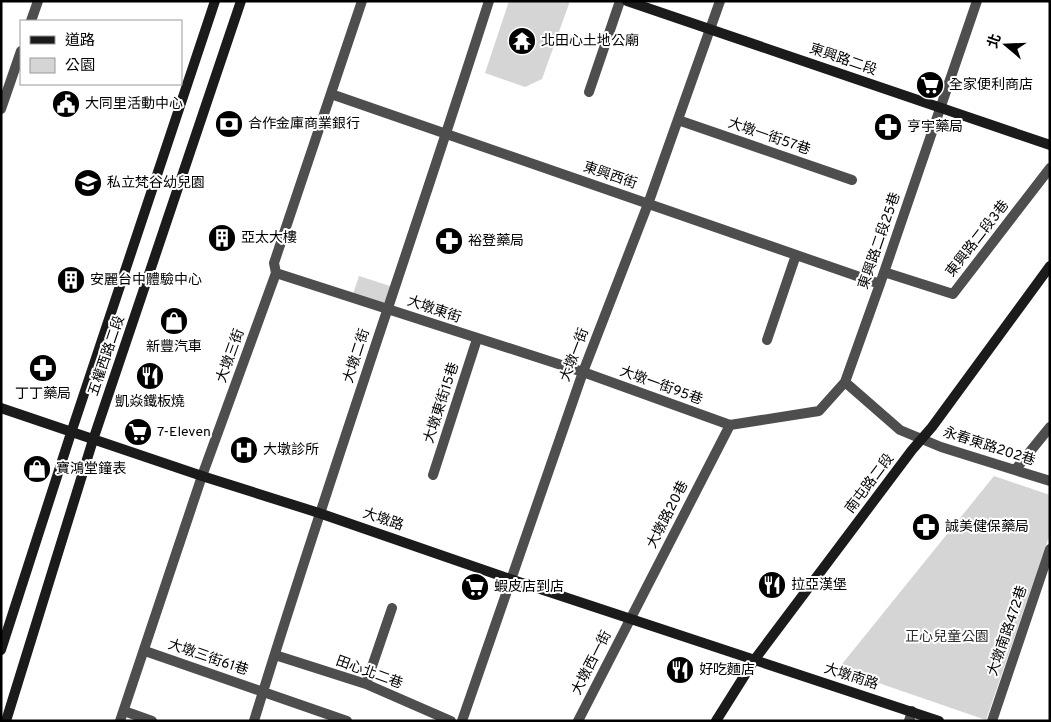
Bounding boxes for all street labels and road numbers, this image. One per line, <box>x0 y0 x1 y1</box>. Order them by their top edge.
street label: 東興路二段 <box>807 41 879 79</box>
street label: 大墩一街57巷 <box>726 114 813 159</box>
street label: 東興西街 <box>581 159 639 193</box>
street label: 東興路二段25巷 <box>855 190 905 292</box>
street label: 東興路二段3巷 <box>943 197 1013 281</box>
street label: 大墩東街 <box>405 292 464 327</box>
street label: 五權西路二段 <box>85 314 129 398</box>
street label: 大墩一街 <box>556 325 593 384</box>
street label: 大墩三街 <box>212 326 249 385</box>
street label: 大墩二街 <box>339 326 374 385</box>
street label: 大墩東街15巷 <box>420 360 463 446</box>
street label: 大墩一街95巷 <box>617 362 705 409</box>
street label: 永春東路202巷 <box>941 424 1037 470</box>
street label: 南屯路二段 <box>842 451 898 517</box>
street label: 大墩路20巷 <box>643 478 692 552</box>
street label: 大墩路 <box>360 504 406 535</box>
street label: 大墩南路472巷 <box>984 583 1031 678</box>
street label: 大墩西一街 <box>568 628 615 698</box>
street label: 大墩三街61巷 <box>166 635 251 680</box>
street label: 田心北二巷 <box>333 652 405 693</box>
street label: 大墩南路 <box>822 659 881 694</box>

